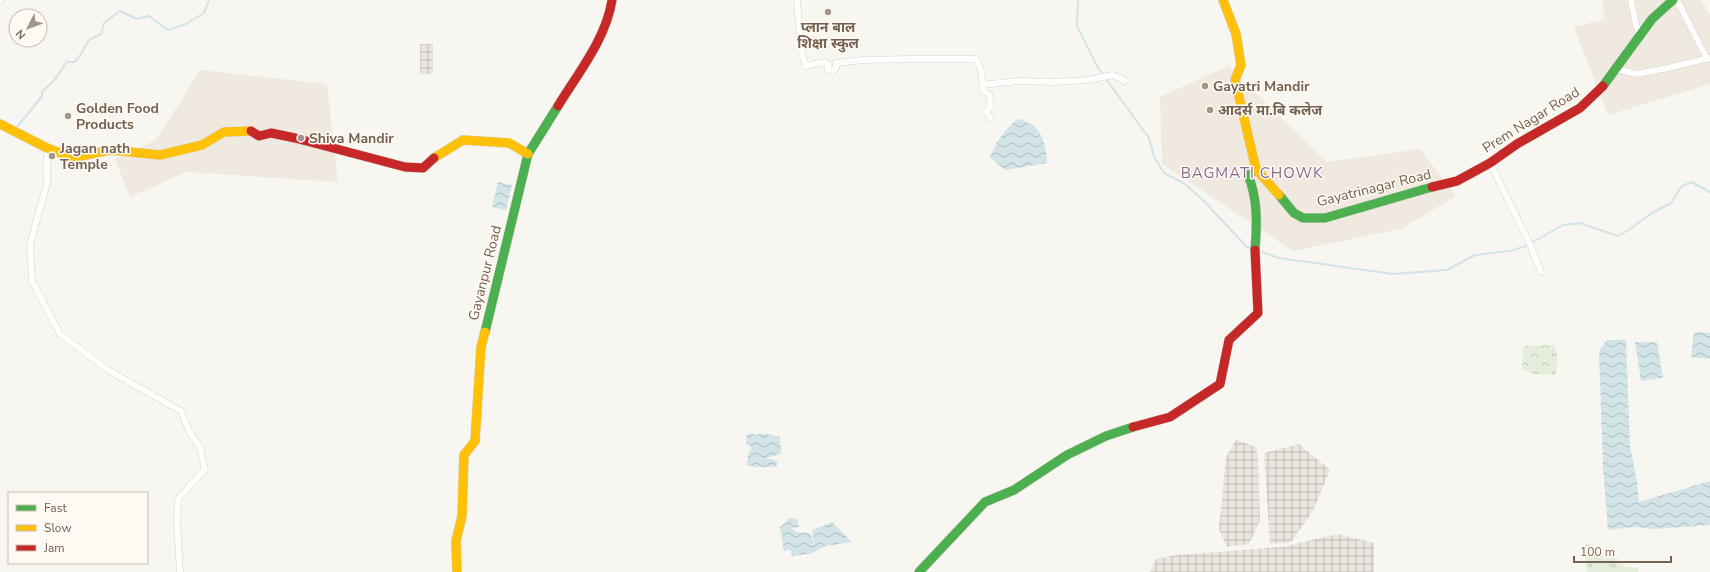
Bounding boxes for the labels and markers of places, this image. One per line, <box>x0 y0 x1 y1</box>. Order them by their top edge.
marker: प्लान बाल शिक्षा स्कुल <box>823 7 833 17</box>
place label: प्लान बाल शिक्षा स्कुल <box>797 18 859 53</box>
place label: Gayatri Mandir <box>1213 77 1310 96</box>
marker: Gayatri Mandir <box>1200 81 1210 91</box>
place label: Golden Food Products <box>76 99 159 134</box>
place label: आदर्स मा.बि कलेज <box>1218 101 1323 120</box>
marker: आदर्स मा.बि कलेज <box>1205 105 1215 115</box>
marker: Golden Food Products <box>63 111 73 121</box>
place label: Shiva Mandir <box>309 129 394 148</box>
marker: Shiva Mandir <box>296 133 306 143</box>
place label: Jagan nath Temple <box>59 139 130 174</box>
marker: Jagan nath Temple <box>47 151 57 161</box>

